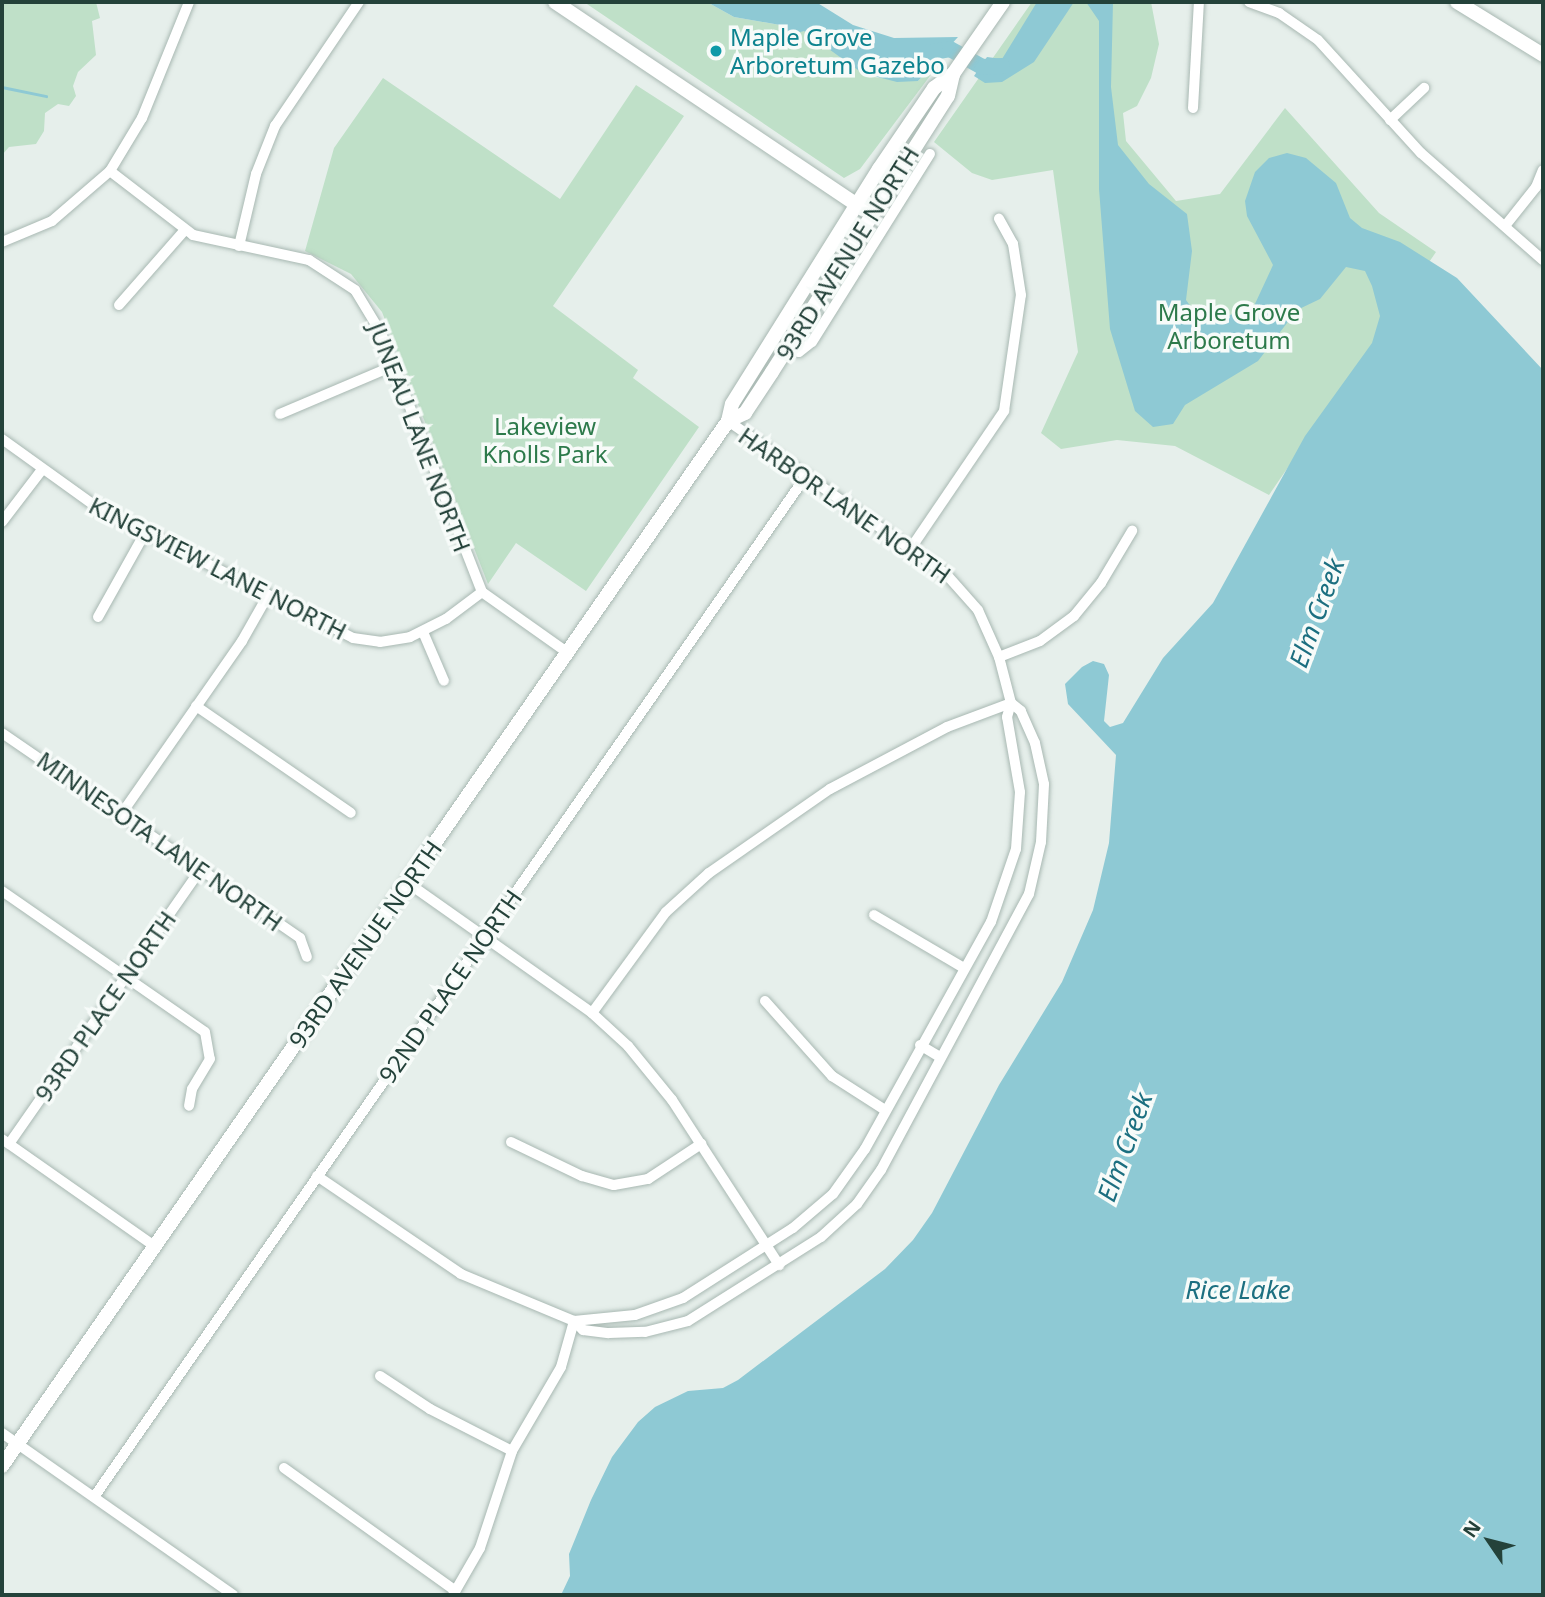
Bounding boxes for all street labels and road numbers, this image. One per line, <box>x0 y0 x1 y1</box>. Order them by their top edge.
street label: 93RD AVENUE NORTH <box>769 141 925 365</box>
street label: JUNEAU LANE NORTH <box>363 318 477 556</box>
street label: HARBOR LANE NORTH <box>733 421 957 589</box>
street label: KINGSVIEW LANE NORTH <box>84 490 352 646</box>
street label: MINNESOTA LANE NORTH <box>32 745 288 937</box>
street label: 93RD AVENUE NORTH <box>282 835 448 1053</box>
street label: 92ND PLACE NORTH <box>372 884 528 1088</box>
street label: 93RD PLACE NORTH <box>28 905 182 1107</box>

